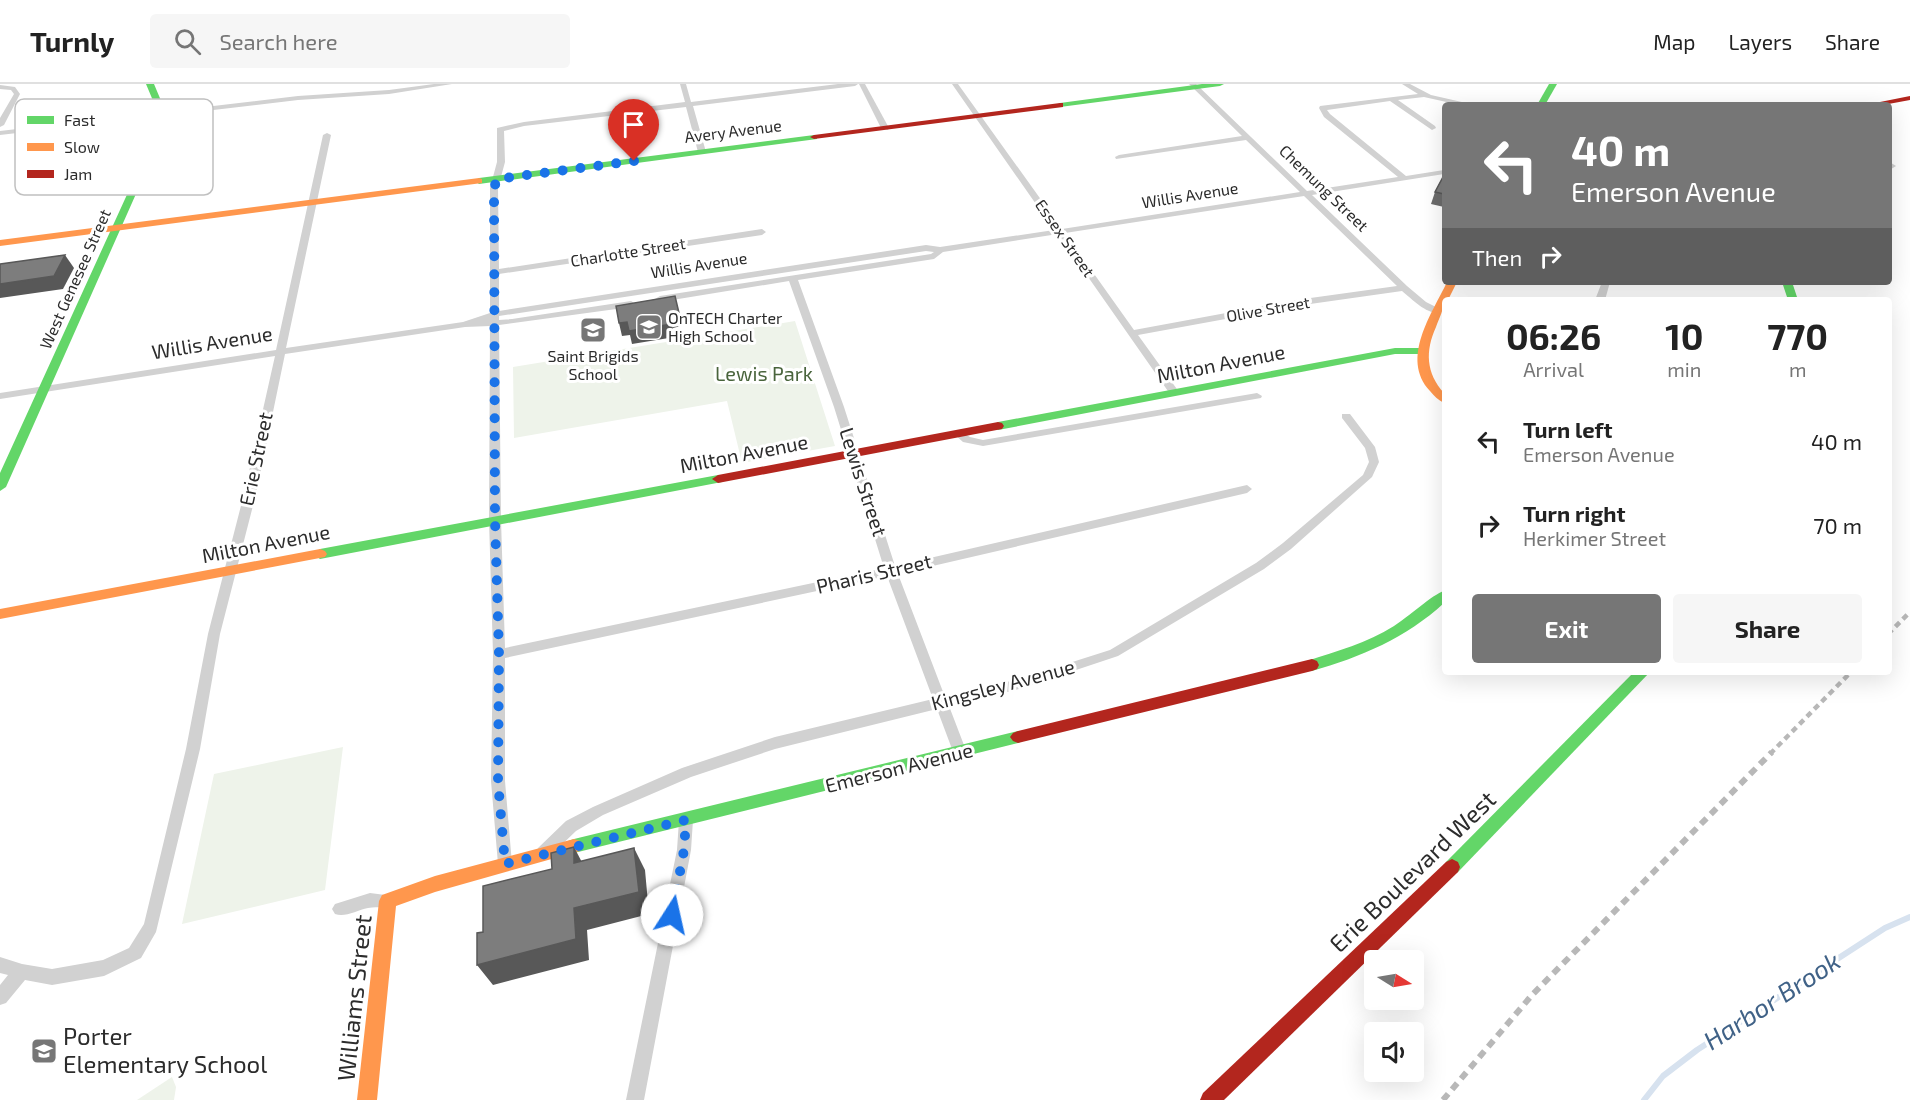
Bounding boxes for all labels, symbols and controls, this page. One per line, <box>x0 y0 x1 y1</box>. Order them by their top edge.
search box <box>150 14 570 68</box>
text: Turnly <box>30 24 114 58</box>
icon: search <box>171 25 204 58</box>
text: Search here <box>219 28 338 54</box>
text: Map <box>1653 29 1695 54</box>
text: Layers <box>1728 29 1792 54</box>
text: Share <box>1825 29 1880 54</box>
legend <box>15 99 213 195</box>
pin <box>608 99 659 161</box>
icon: arrive <box>617 108 650 141</box>
text: Fast <box>64 110 95 129</box>
street label: Avery Avenue <box>683 115 783 146</box>
text: 40 m <box>1571 124 1670 174</box>
icon: left <box>1472 126 1550 204</box>
text: Slow <box>64 137 100 156</box>
street label: Chemung Street <box>1276 140 1373 235</box>
text: Jam <box>64 164 92 183</box>
text: Emerson Avenue <box>1571 175 1776 207</box>
street label: Willis Avenue <box>1140 177 1240 212</box>
street label: Essex Street <box>1032 195 1099 280</box>
street label: West Genesee Street <box>35 206 114 352</box>
street label: Charlotte Street <box>569 233 687 270</box>
icon: right <box>1534 240 1567 273</box>
text: Then <box>1472 244 1522 270</box>
street label: Willis Avenue <box>649 247 749 282</box>
street label: Olive Street <box>1225 292 1311 325</box>
place label: OnTECH Charter High School <box>668 308 783 345</box>
school or university icon: OnTECH Charter High School <box>634 312 664 342</box>
text: 06:26 <box>1506 314 1601 357</box>
text: 10 <box>1665 314 1703 357</box>
text: 770 <box>1767 314 1828 357</box>
school or university icon: Saint Brigids School <box>578 315 608 345</box>
street label: Willis Avenue <box>150 321 274 363</box>
street label: Milton Avenue <box>1155 339 1287 387</box>
place label: Saint Brigids School <box>547 346 639 383</box>
text: Arrival <box>1523 357 1584 381</box>
text: min <box>1667 357 1701 381</box>
text: m <box>1789 357 1806 381</box>
park label: Lewis Park <box>715 361 813 385</box>
street label: Erie Street <box>233 409 277 508</box>
text: Turn left <box>1523 416 1612 442</box>
street label: Lewis Street <box>835 424 893 539</box>
icon: left <box>1472 425 1505 458</box>
text: 40 m <box>1811 428 1862 454</box>
street label: Milton Avenue <box>678 429 810 477</box>
text: Emerson Avenue <box>1523 442 1675 466</box>
text: Turn right <box>1523 500 1625 526</box>
icon: right <box>1472 509 1505 542</box>
text: 70 m <box>1813 512 1862 538</box>
street label: Milton Avenue <box>200 519 332 567</box>
text: Herkimer Street <box>1523 526 1666 550</box>
street label: Pharis Street <box>814 548 934 598</box>
button: Exit <box>1472 594 1661 663</box>
button: Share <box>1673 594 1862 663</box>
street label: Kingsley Avenue <box>928 653 1077 715</box>
street label: Emerson Avenue <box>822 737 975 797</box>
street label: Erie Boulevard West <box>1323 784 1501 958</box>
position arrow <box>640 883 704 947</box>
street label: Williams Street <box>330 913 377 1083</box>
water label: Harbor Brook <box>1697 944 1845 1055</box>
north arrow <box>1364 950 1424 1010</box>
map controls <box>1364 950 1424 1082</box>
place label: Porter Elementary School <box>63 1021 267 1078</box>
button: sound <box>1364 1022 1424 1082</box>
school or university icon: Porter Elementary School <box>29 1036 59 1066</box>

